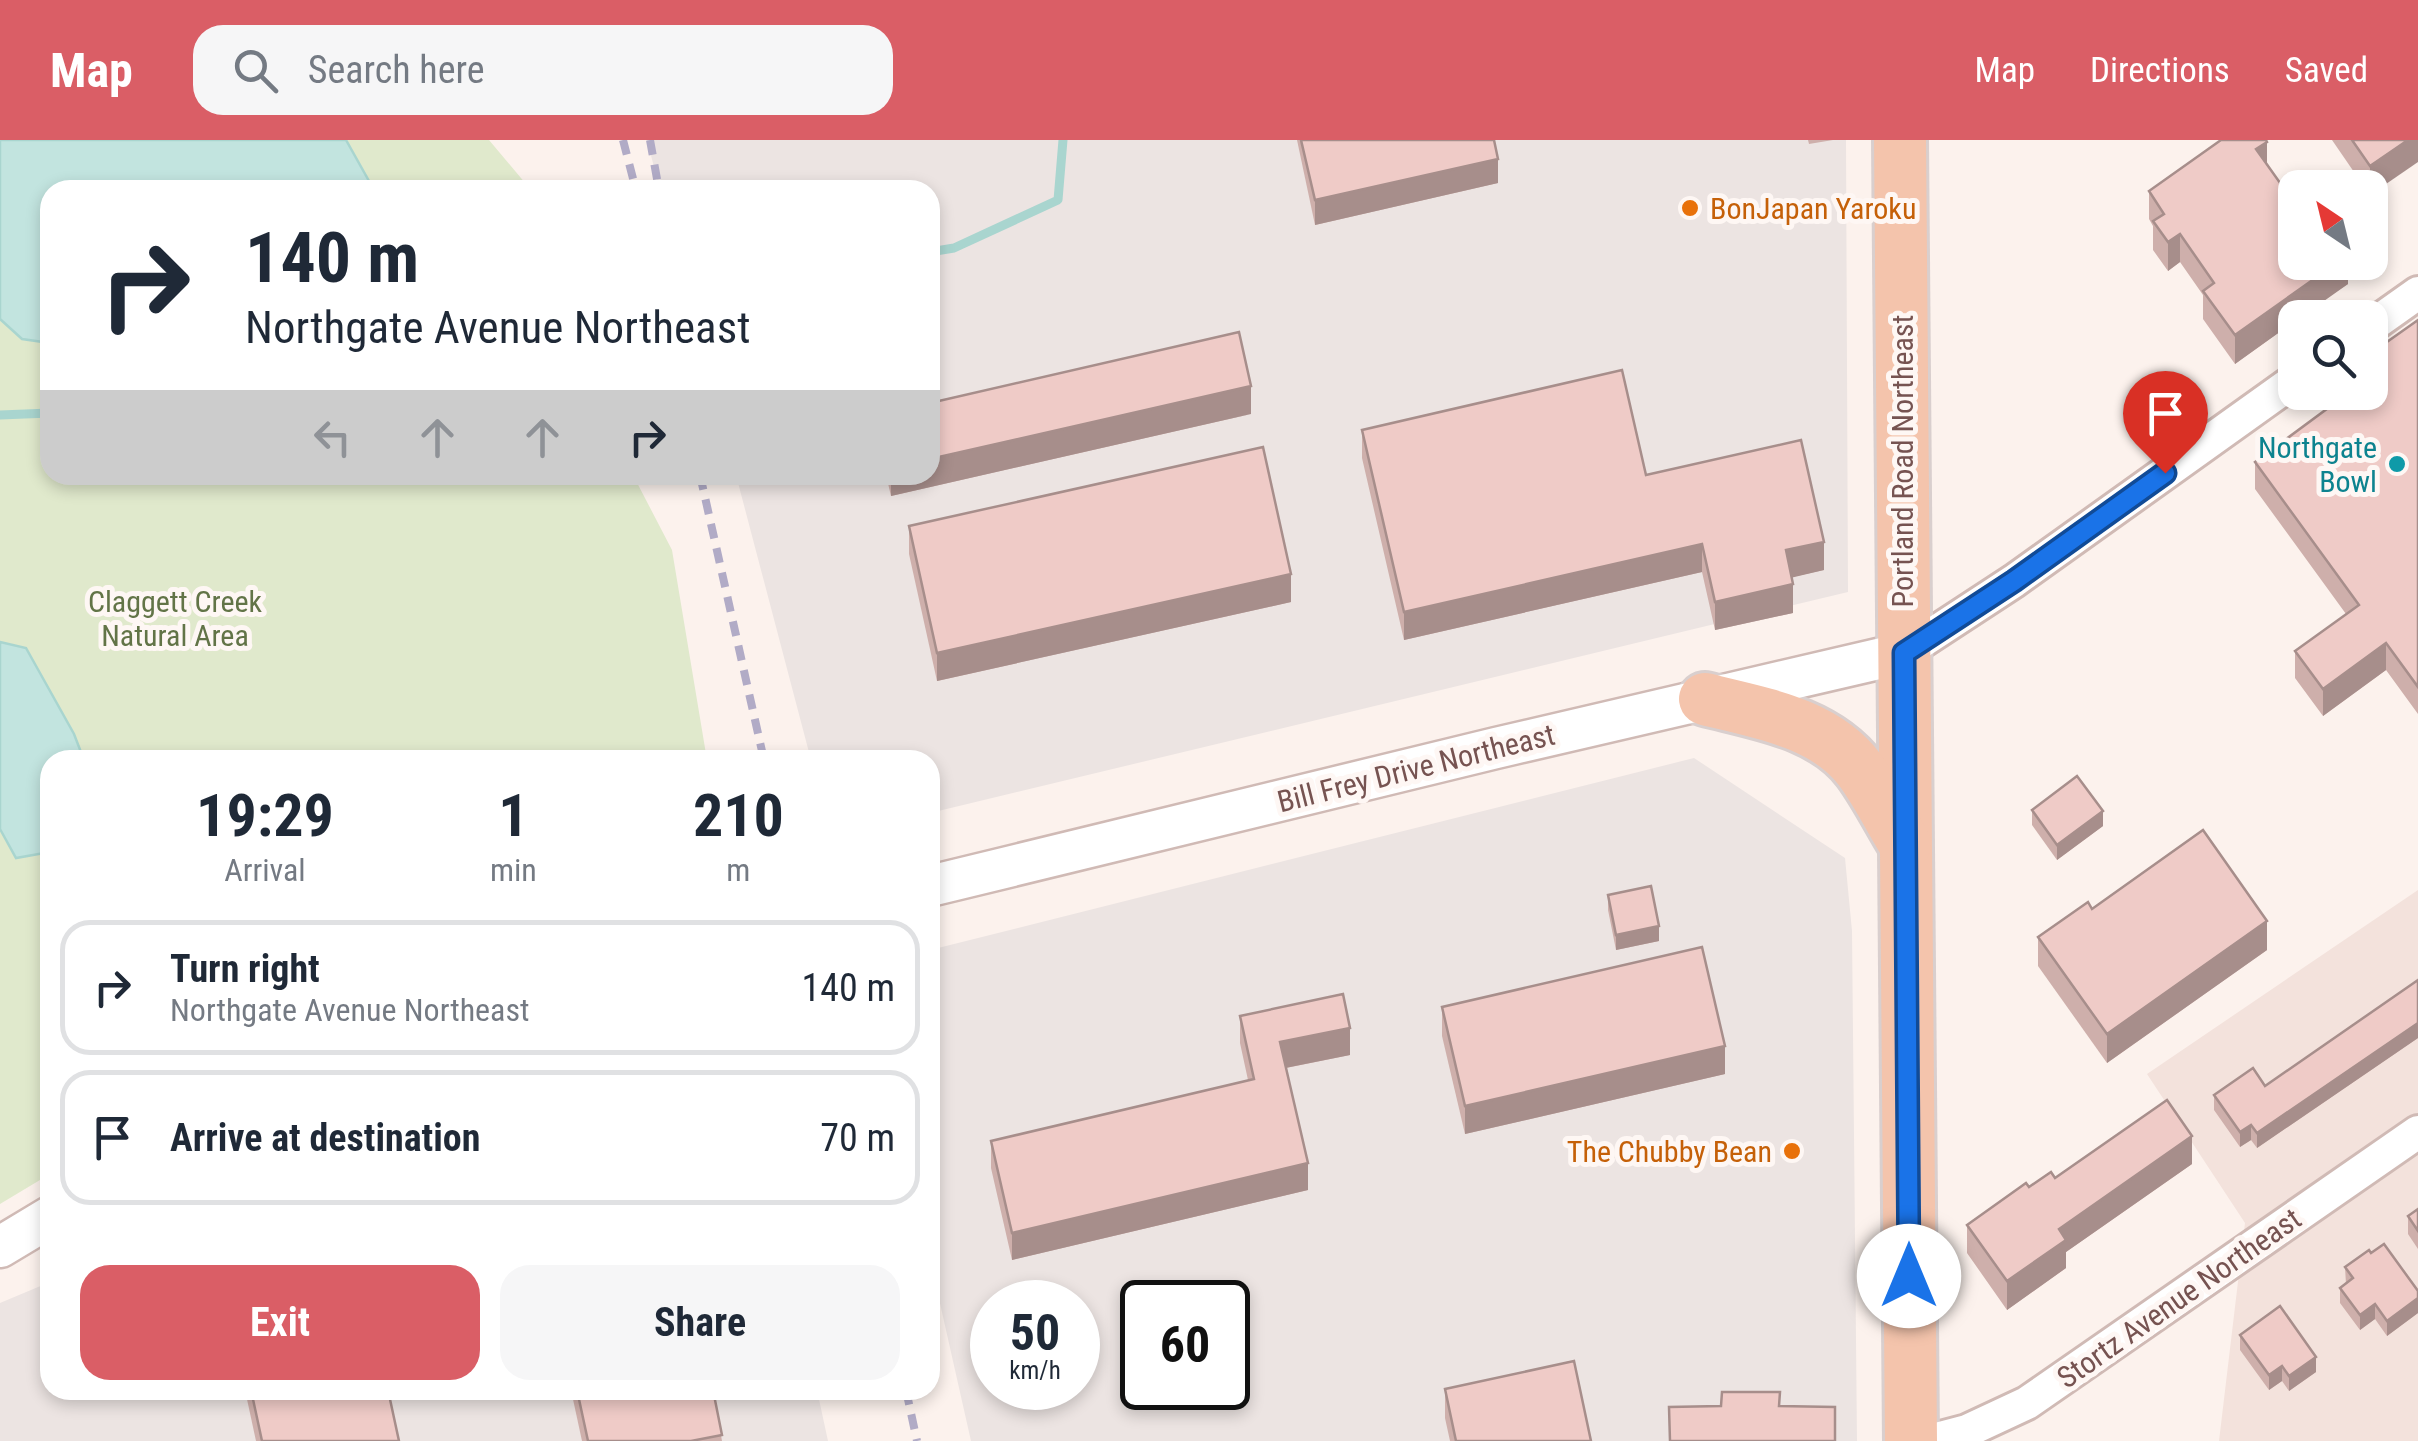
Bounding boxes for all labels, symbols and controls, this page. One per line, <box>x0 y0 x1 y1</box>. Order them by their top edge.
search box <box>193 25 893 115</box>
text: Map <box>50 42 133 99</box>
icon: search <box>228 43 283 98</box>
text: Search here <box>308 48 485 92</box>
text: Map <box>1975 50 2035 91</box>
text: Directions <box>2090 50 2230 91</box>
text: Saved <box>2285 50 2368 91</box>
north arrow <box>2278 170 2388 280</box>
map controls <box>2278 170 2388 410</box>
place label: BonJapan Yaroku <box>1710 191 1916 226</box>
marker: BonJapan Yaroku <box>1679 197 1701 219</box>
text: 140 m <box>245 217 419 299</box>
icon: right <box>80 220 210 350</box>
button: search <box>2278 300 2388 410</box>
text: Northgate Avenue Northeast <box>245 301 751 354</box>
street label: Portland Road Northeast <box>1885 315 1920 607</box>
pin <box>2123 371 2208 474</box>
icon: arrive <box>2138 386 2193 441</box>
icon: left <box>305 410 360 465</box>
icon: ahead <box>410 410 465 465</box>
icon: ahead <box>515 410 570 465</box>
icon: right <box>620 410 675 465</box>
place label: Northgate Bowl <box>2258 430 2377 499</box>
marker: Northgate Bowl <box>2386 453 2408 475</box>
park label: Claggett Creek Natural Area <box>88 584 263 653</box>
street label: Bill Frey Drive Northeast <box>1274 717 1558 819</box>
text: 19:29 <box>196 780 334 851</box>
text: 1 <box>498 780 529 851</box>
text: 210 <box>693 780 784 851</box>
text: Arrival <box>224 851 306 889</box>
text: min <box>490 851 537 889</box>
text: m <box>726 851 750 889</box>
text: Turn right <box>170 947 320 991</box>
icon: right <box>85 960 140 1015</box>
text: 140 m <box>801 966 895 1010</box>
text: Northgate Avenue Northeast <box>170 991 529 1029</box>
icon: arrive <box>85 1110 140 1165</box>
text: Arrive at destination <box>170 1116 480 1160</box>
text: 70 m <box>820 1116 895 1160</box>
place label: The Chubby Bean <box>1567 1134 1772 1169</box>
marker: The Chubby Bean <box>1781 1140 1803 1162</box>
street label: Stortz Avenue Northeast <box>2051 1201 2307 1395</box>
position arrow <box>1857 1224 1961 1328</box>
button: Exit <box>80 1265 480 1380</box>
button: Share <box>500 1265 900 1380</box>
speed limit sign: 60 <box>1120 1280 1250 1410</box>
text: 50 <box>1010 1304 1060 1362</box>
text: km/h <box>1009 1356 1061 1385</box>

